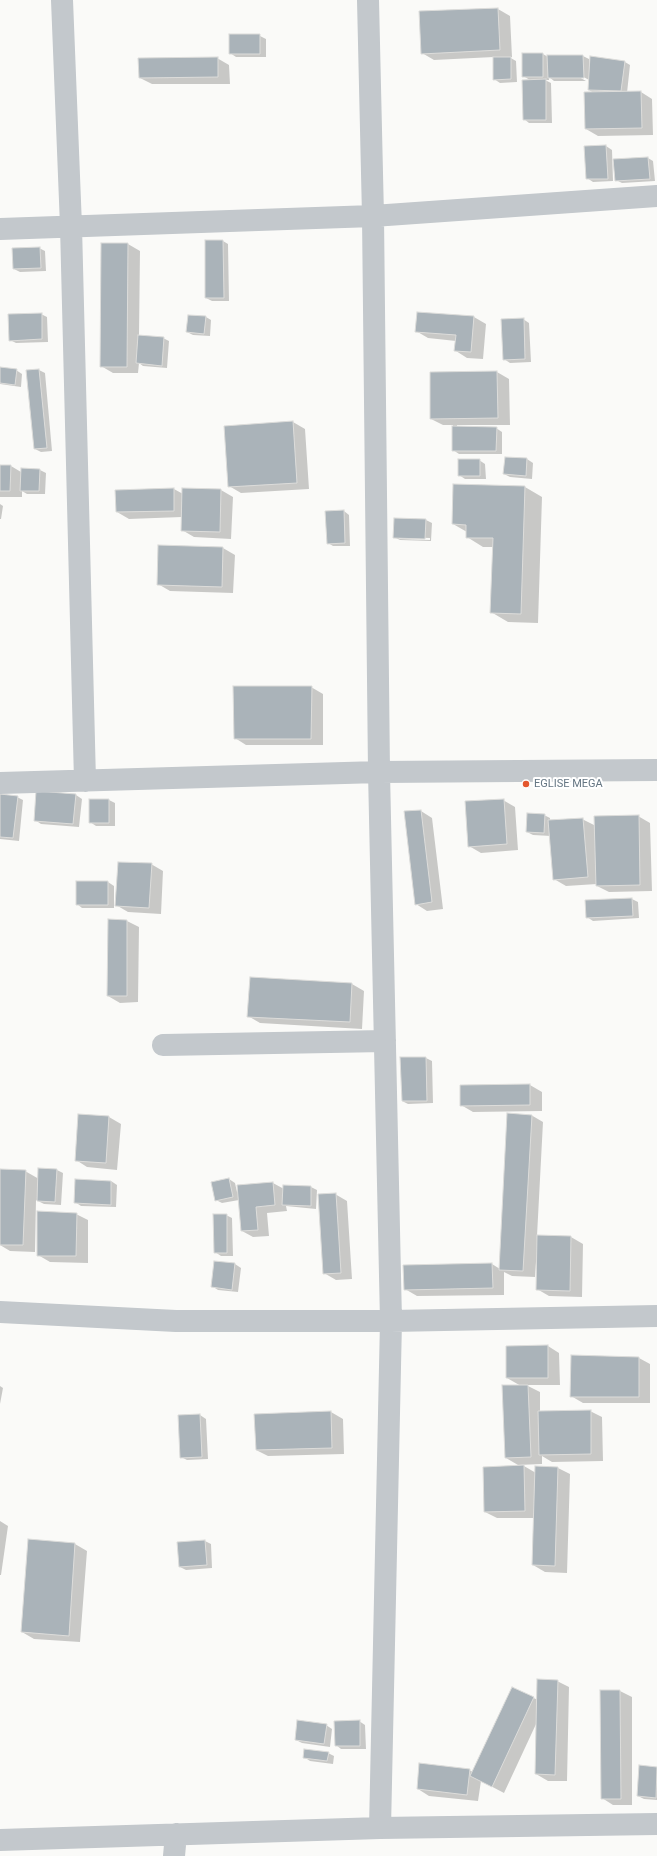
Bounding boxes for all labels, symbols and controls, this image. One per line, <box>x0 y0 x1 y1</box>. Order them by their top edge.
place label: EGLISE MEGA <box>534 777 603 791</box>
marker: EGLISE MEGA <box>521 779 531 789</box>

